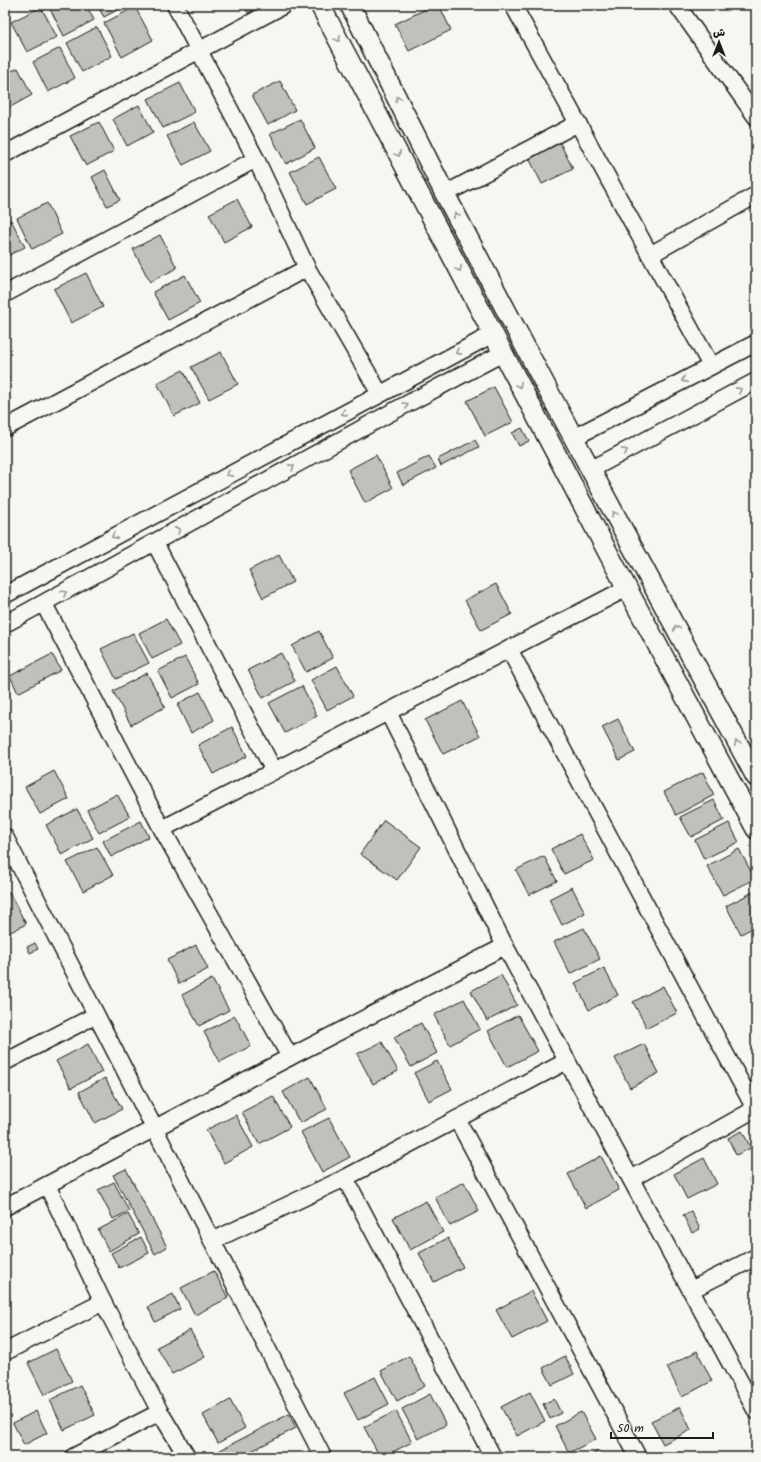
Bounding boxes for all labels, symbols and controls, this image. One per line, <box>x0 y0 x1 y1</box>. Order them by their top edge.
north arrow <box>699 22 739 62</box>
text: ش <box>713 24 725 42</box>
one-way arrow <box>333 35 340 43</box>
one-way arrow <box>395 96 402 103</box>
one-way arrow <box>394 150 401 158</box>
one-way arrow <box>453 212 461 219</box>
one-way arrow <box>454 265 462 273</box>
one-way arrow <box>455 347 463 355</box>
one-way arrow <box>681 375 688 383</box>
one-way arrow <box>515 380 522 388</box>
one-way arrow <box>735 387 743 394</box>
one-way arrow <box>401 402 409 409</box>
one-way arrow <box>340 408 348 416</box>
one-way arrow <box>621 448 628 456</box>
one-way arrow <box>288 465 295 472</box>
one-way arrow <box>226 470 233 477</box>
one-way arrow <box>611 510 619 518</box>
one-way arrow <box>174 528 181 535</box>
one-way arrow <box>111 531 119 539</box>
one-way arrow <box>60 590 67 598</box>
one-way arrow <box>673 625 681 632</box>
one-way arrow <box>735 739 742 747</box>
scale bar <box>611 1414 713 1440</box>
text: 50 m <box>617 1419 644 1438</box>

